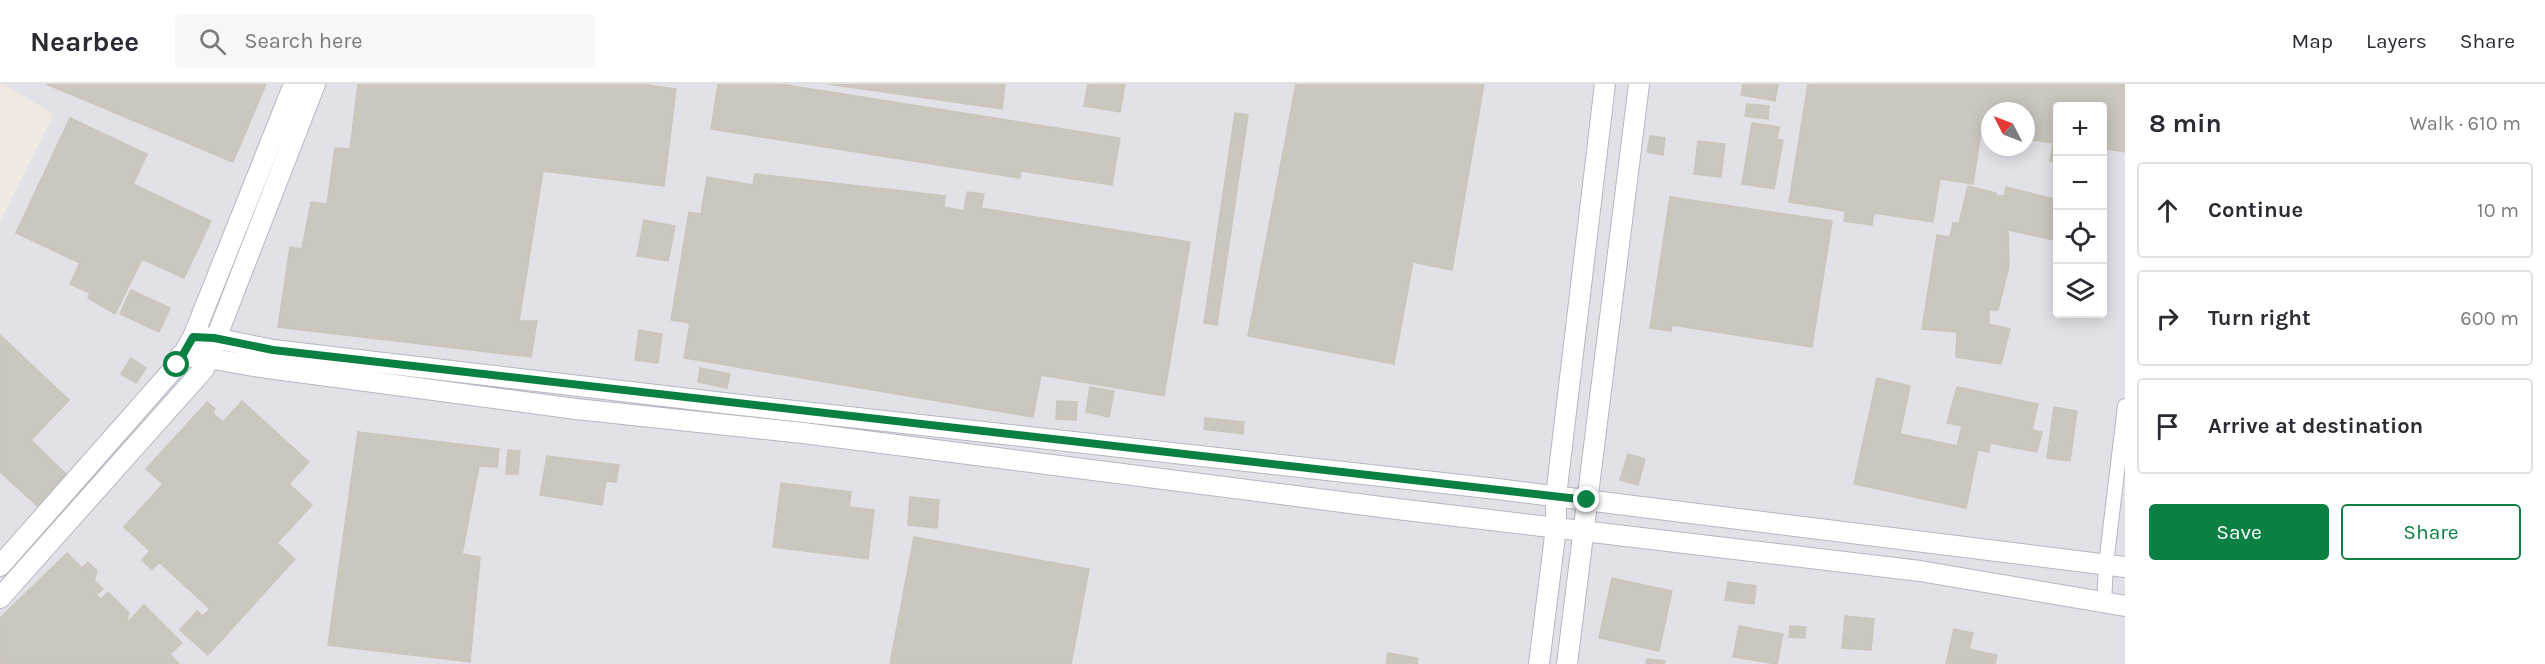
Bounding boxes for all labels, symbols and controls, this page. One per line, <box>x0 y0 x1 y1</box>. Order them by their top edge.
search box <box>175 14 595 68</box>
text: Nearbee <box>30 25 139 58</box>
icon: search <box>196 25 229 58</box>
text: Search here <box>244 28 363 54</box>
text: Map <box>2291 29 2333 53</box>
text: Layers <box>2366 29 2427 53</box>
text: Share <box>2460 29 2515 53</box>
north arrow <box>1981 102 2035 156</box>
map controls <box>2053 102 2107 318</box>
button: + <box>2053 102 2107 156</box>
text: 8 min <box>2149 108 2222 139</box>
text: Walk · 610 m <box>2409 112 2521 135</box>
button: − <box>2053 156 2107 210</box>
icon: ahead <box>2151 194 2184 227</box>
text: Continue <box>2208 197 2303 223</box>
text: 10 m <box>2477 199 2519 222</box>
button: locate <box>2053 210 2107 264</box>
button: layers <box>2053 264 2107 318</box>
icon: right <box>2151 302 2184 335</box>
text: Turn right <box>2208 305 2311 331</box>
text: 600 m <box>2460 307 2519 330</box>
route start <box>163 351 189 377</box>
icon: arrive <box>2151 410 2184 443</box>
text: Arrive at destination <box>2208 413 2423 439</box>
route end <box>1573 486 1599 512</box>
button: Save <box>2149 504 2329 560</box>
button: Share <box>2341 504 2521 560</box>

